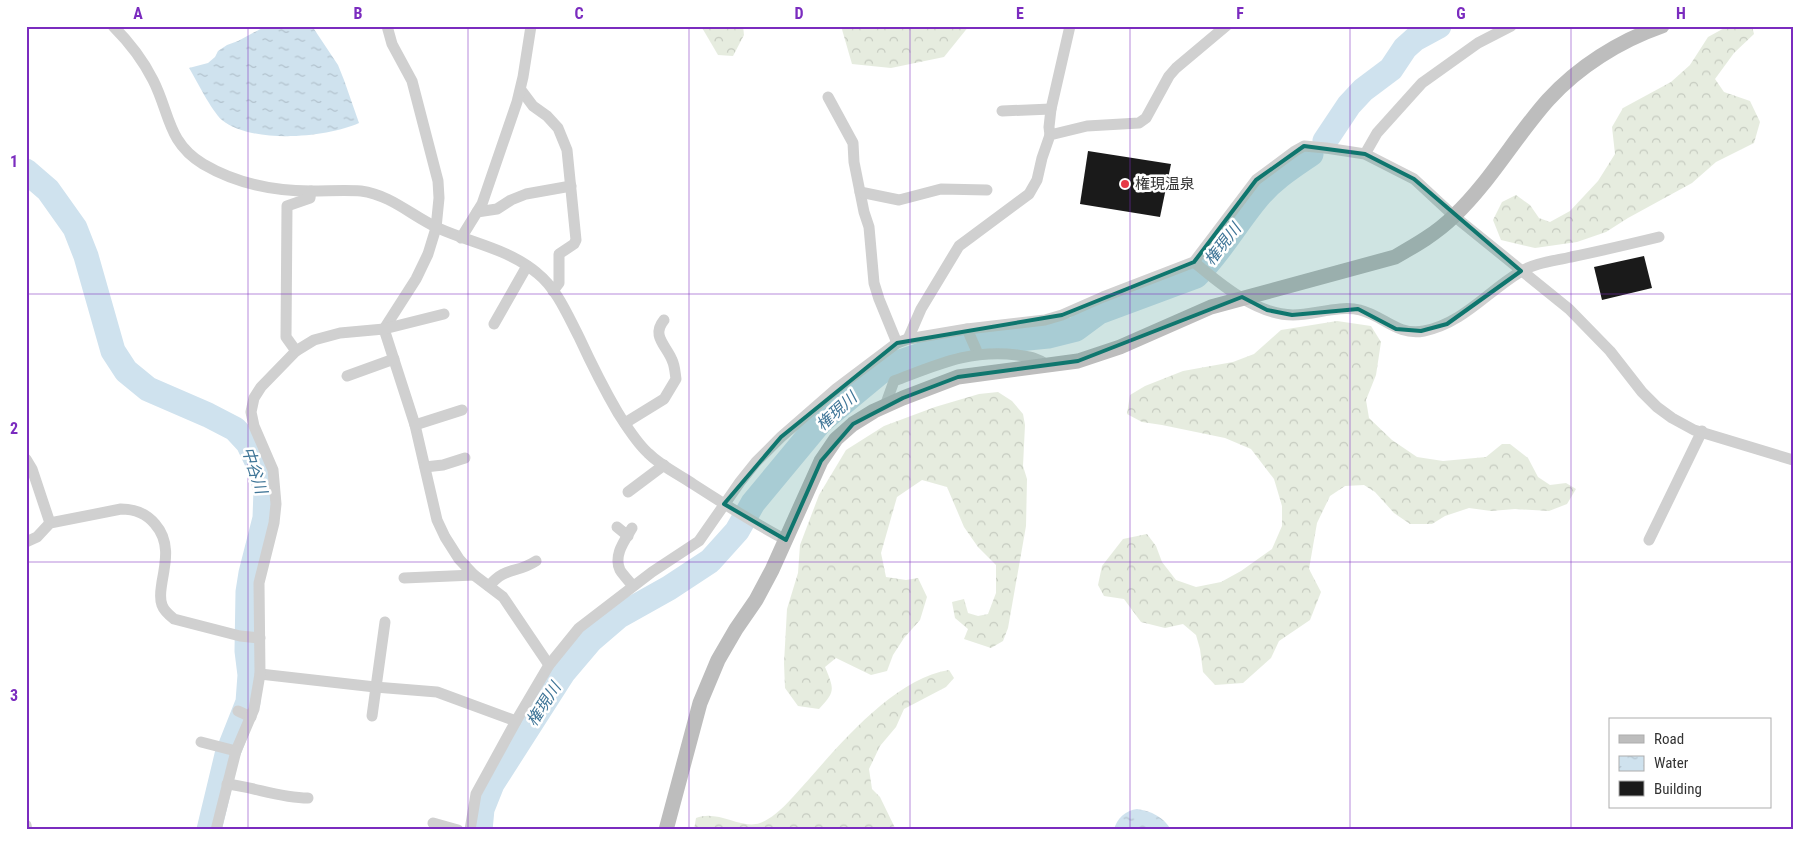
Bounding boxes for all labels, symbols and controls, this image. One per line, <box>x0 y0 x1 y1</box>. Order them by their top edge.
text: A <box>133 4 143 23</box>
text: B <box>354 4 363 23</box>
text: C <box>574 4 584 23</box>
text: D <box>794 4 804 23</box>
text: E <box>1016 4 1024 23</box>
text: F <box>1236 4 1244 23</box>
text: G <box>1456 4 1466 23</box>
text: H <box>1676 4 1686 23</box>
text: 1 <box>10 152 18 171</box>
place label: 権現温泉 <box>1135 175 1195 193</box>
marker: 権現温泉 <box>1119 178 1131 190</box>
water label: 権現川 <box>1200 218 1246 269</box>
water label: 権現川 <box>812 387 862 434</box>
text: 2 <box>10 419 18 438</box>
water label: 中谷川 <box>238 444 272 498</box>
water label: 権現川 <box>522 677 566 730</box>
text: 3 <box>10 686 18 705</box>
legend <box>1609 718 1772 808</box>
text: Road <box>1654 730 1684 748</box>
text: Water <box>1654 754 1689 772</box>
text: Building <box>1654 780 1702 798</box>

